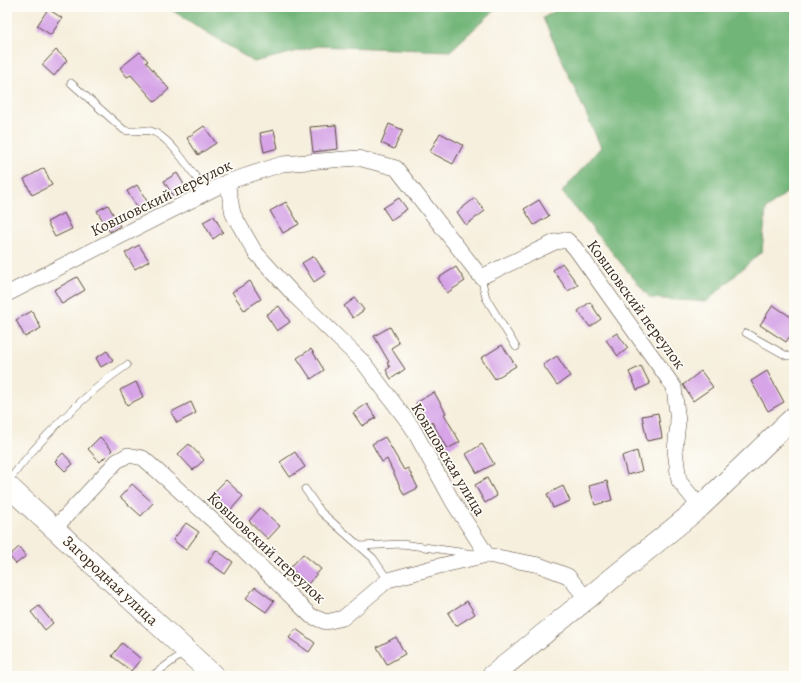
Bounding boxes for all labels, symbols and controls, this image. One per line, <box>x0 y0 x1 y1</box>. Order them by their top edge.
street label: Ковшовский переулок <box>87 154 236 242</box>
street label: Ковшовский переулок <box>582 235 691 374</box>
street label: Ковшовская улица <box>406 399 491 521</box>
street label: Ковшовский переулок <box>202 487 331 609</box>
street label: Загородная улица <box>58 531 163 631</box>

